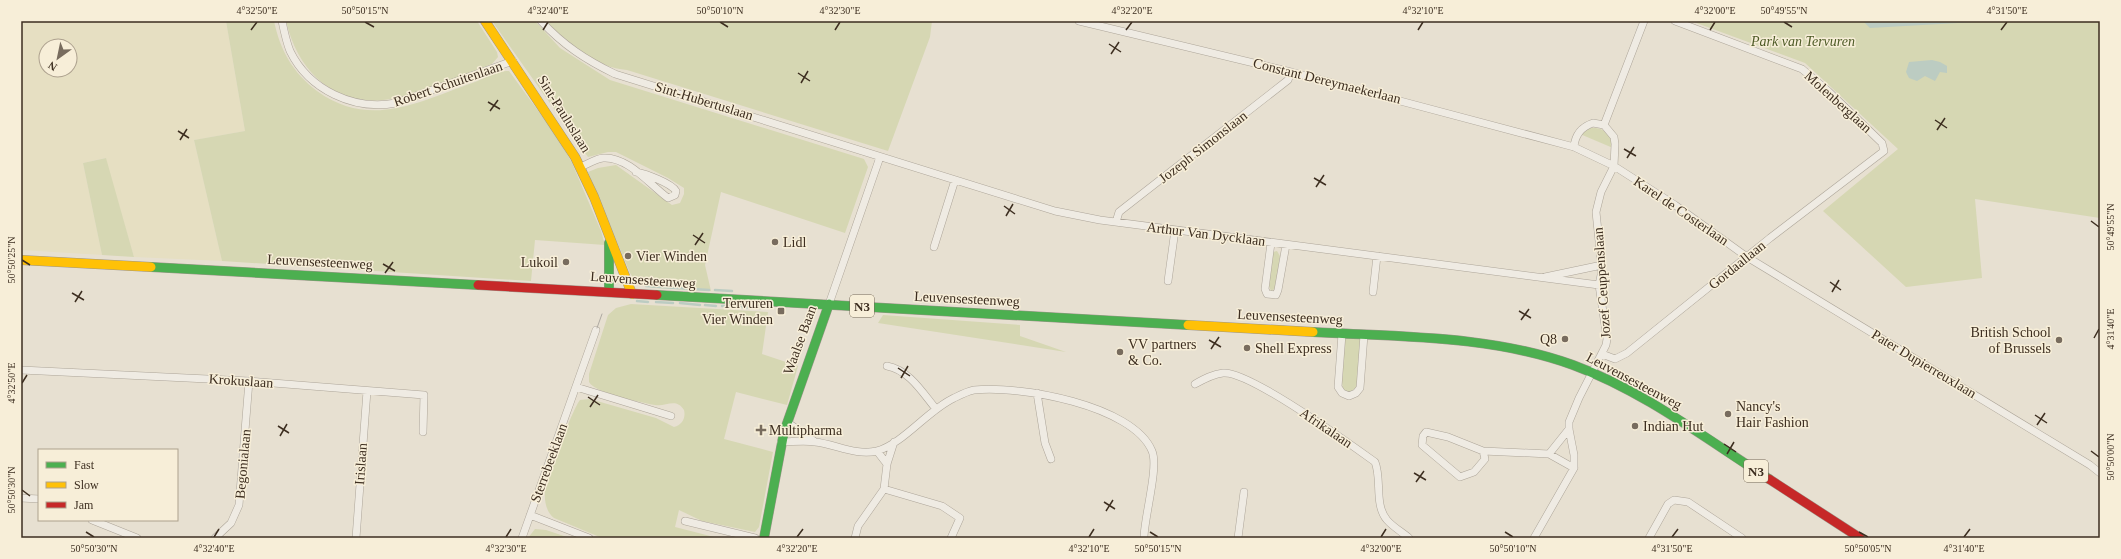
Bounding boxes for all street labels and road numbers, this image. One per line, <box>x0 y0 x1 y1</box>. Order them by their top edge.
street label: Constant Dereymaekerlaan <box>1251 55 1403 107</box>
street label: Robert Schuitenlaan <box>392 58 504 110</box>
street label: Molenberglaan <box>1802 68 1874 136</box>
street label: Sint-Pauluslaan <box>534 73 594 155</box>
street label: Sint-Hubertuslaan <box>653 79 755 123</box>
street label: Jozeph Simonslaan <box>1156 108 1250 186</box>
street label: Karel de Costerlaan <box>1631 174 1731 248</box>
street label: Arthur Van Dycklaan <box>1146 219 1266 249</box>
street label: Jozef Ceuppenslaan <box>1591 227 1613 339</box>
street label: Gordaallaan <box>1706 238 1768 292</box>
street label: Leuvensesteenweg <box>267 252 373 272</box>
street label: Leuvensesteenweg <box>590 269 696 291</box>
street label: Leuvensesteenweg <box>914 289 1020 309</box>
road number: N3 <box>850 295 874 317</box>
street label: Waalse Baan <box>781 303 819 377</box>
street label: Leuvensesteenweg <box>1237 307 1343 327</box>
street label: Pater Dupierreuxlaan <box>1869 327 1979 401</box>
street label: Leuvensesteenweg <box>1584 350 1684 412</box>
street label: Krokuslaan <box>208 371 274 391</box>
street label: Afrikalaan <box>1297 405 1355 451</box>
street label: Sterrebeeklaan <box>528 421 570 505</box>
street label: Begonialaan <box>232 428 254 500</box>
street label: Irislaan <box>352 443 370 485</box>
road number: N3 <box>1744 460 1768 482</box>

